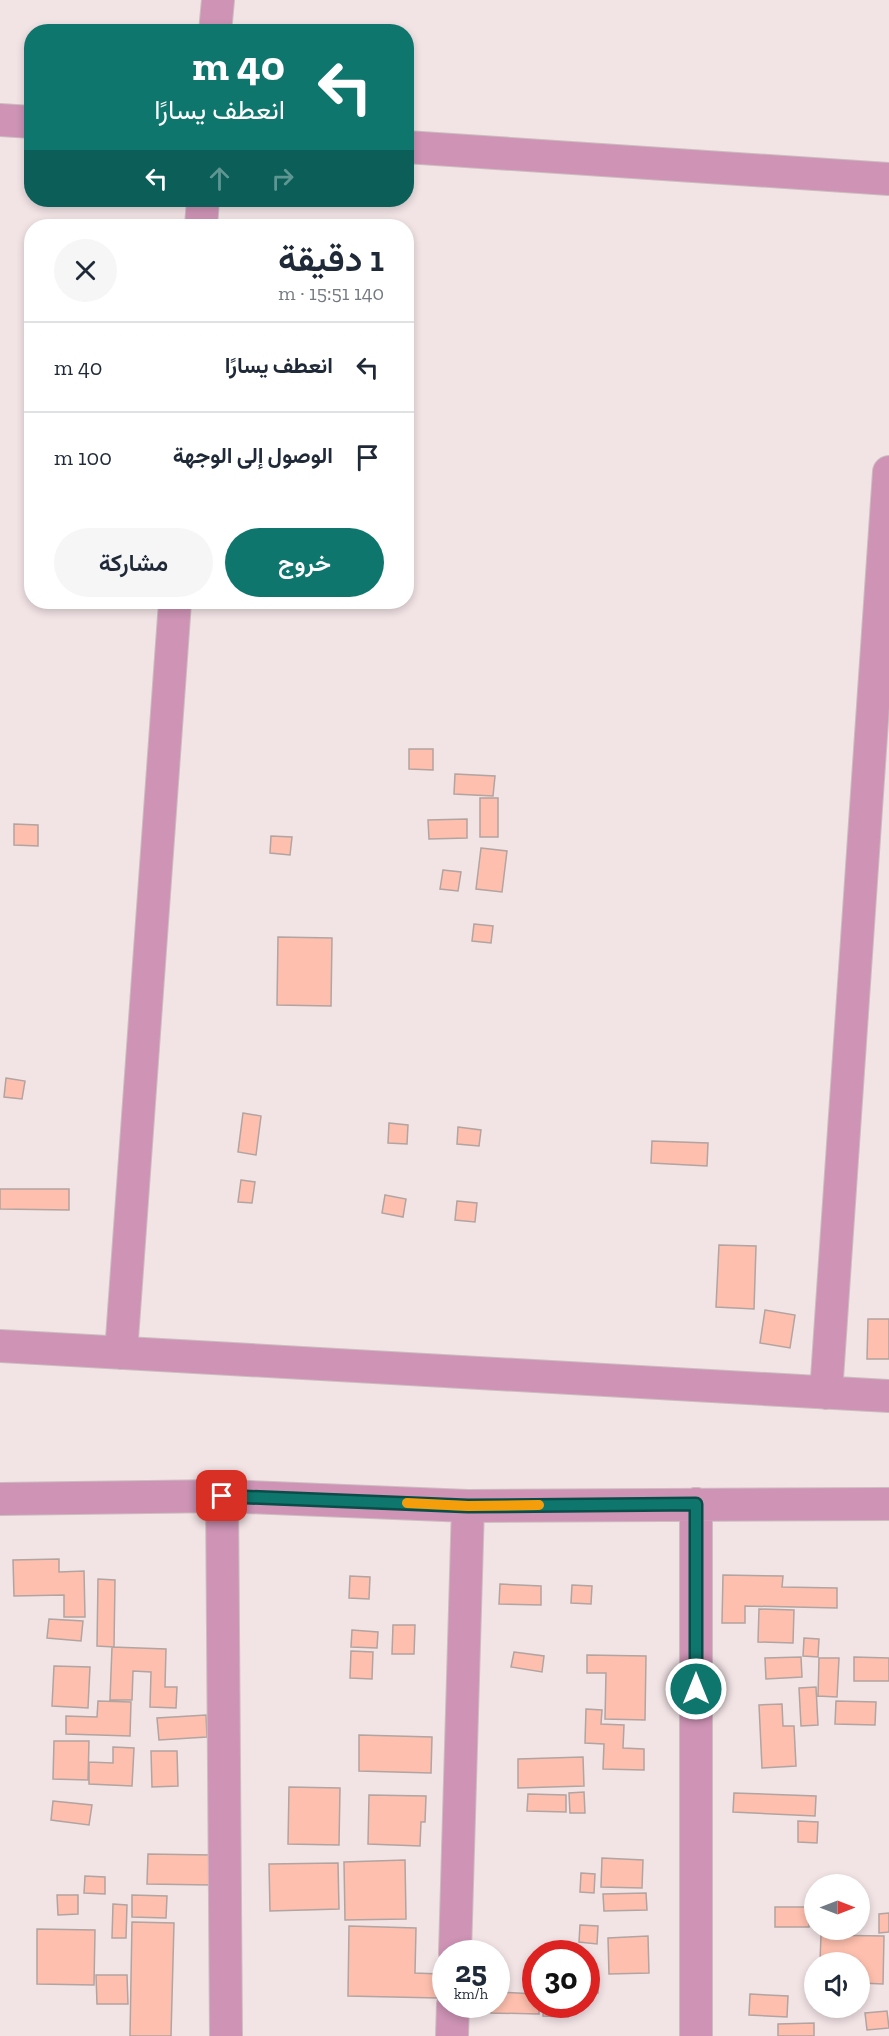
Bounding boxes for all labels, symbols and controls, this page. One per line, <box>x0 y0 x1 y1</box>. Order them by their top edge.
text: 40 m <box>192 40 285 91</box>
icon: left <box>306 48 384 126</box>
text: انعطف يسارًا <box>154 94 285 126</box>
icon: left <box>140 162 173 195</box>
icon: ahead <box>203 162 236 195</box>
icon: right <box>266 162 299 195</box>
text: 1 دقيقة <box>278 237 384 280</box>
button: close <box>54 239 117 302</box>
text: 140 m · 15:51 <box>278 281 384 305</box>
icon: left <box>351 351 384 384</box>
text: انعطف يسارًا <box>225 352 333 379</box>
text: 40 m <box>54 354 103 381</box>
icon: arrive <box>351 441 384 474</box>
text: الوصول إلى الوجهة <box>173 442 333 469</box>
text: 100 m <box>54 444 112 471</box>
button: مشاركة <box>54 528 213 597</box>
button: خروج <box>225 528 384 597</box>
pin <box>196 1470 247 1521</box>
icon: arrive <box>205 1479 238 1512</box>
position arrow <box>664 1657 728 1721</box>
north arrow <box>804 1874 870 1940</box>
map controls <box>804 1874 870 2018</box>
speed limit sign: 30 <box>522 1940 600 2018</box>
button: sound <box>804 1952 870 2018</box>
text: 25 <box>455 1954 487 1990</box>
text: km/h <box>454 1985 488 2003</box>

